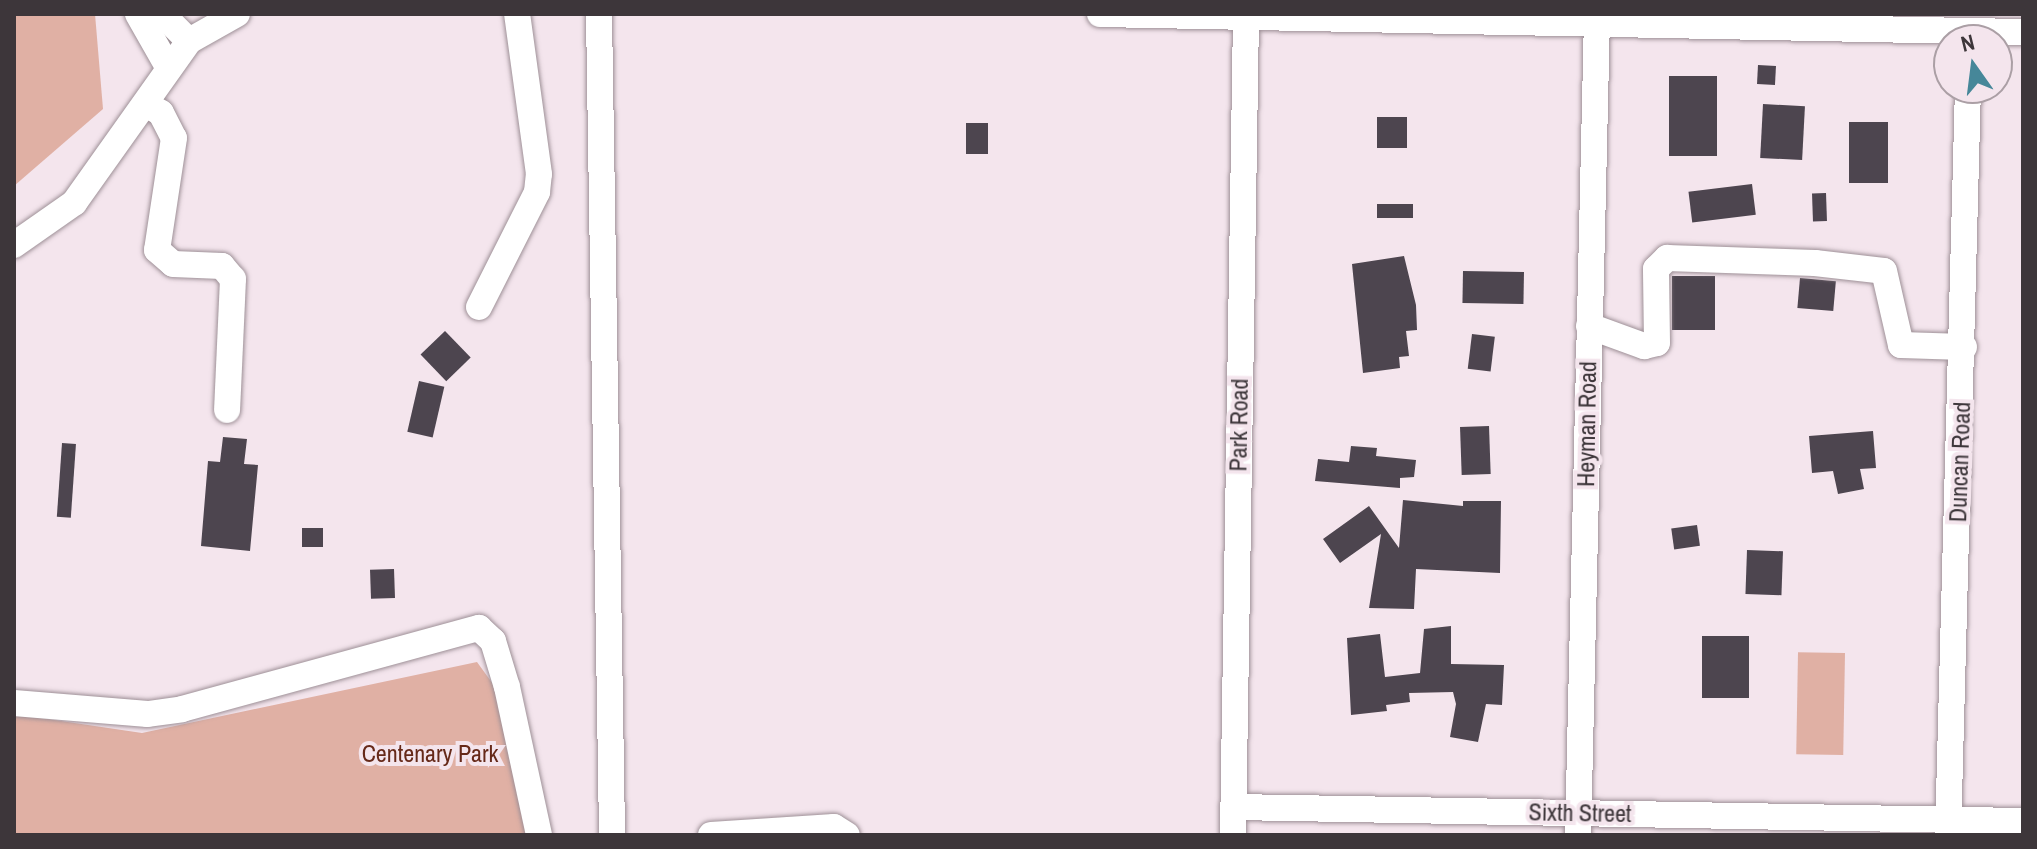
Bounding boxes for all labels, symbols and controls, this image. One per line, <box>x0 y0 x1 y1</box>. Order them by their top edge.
north arrow <box>1933 24 2013 104</box>
text: N <box>1958 27 1978 59</box>
street label: Heyman Road <box>1572 361 1602 487</box>
street label: Park Road <box>1224 378 1254 472</box>
street label: Duncan Road <box>1944 401 1976 523</box>
park label: Centenary Park <box>362 740 498 768</box>
street label: Sixth Street <box>1528 798 1632 828</box>

